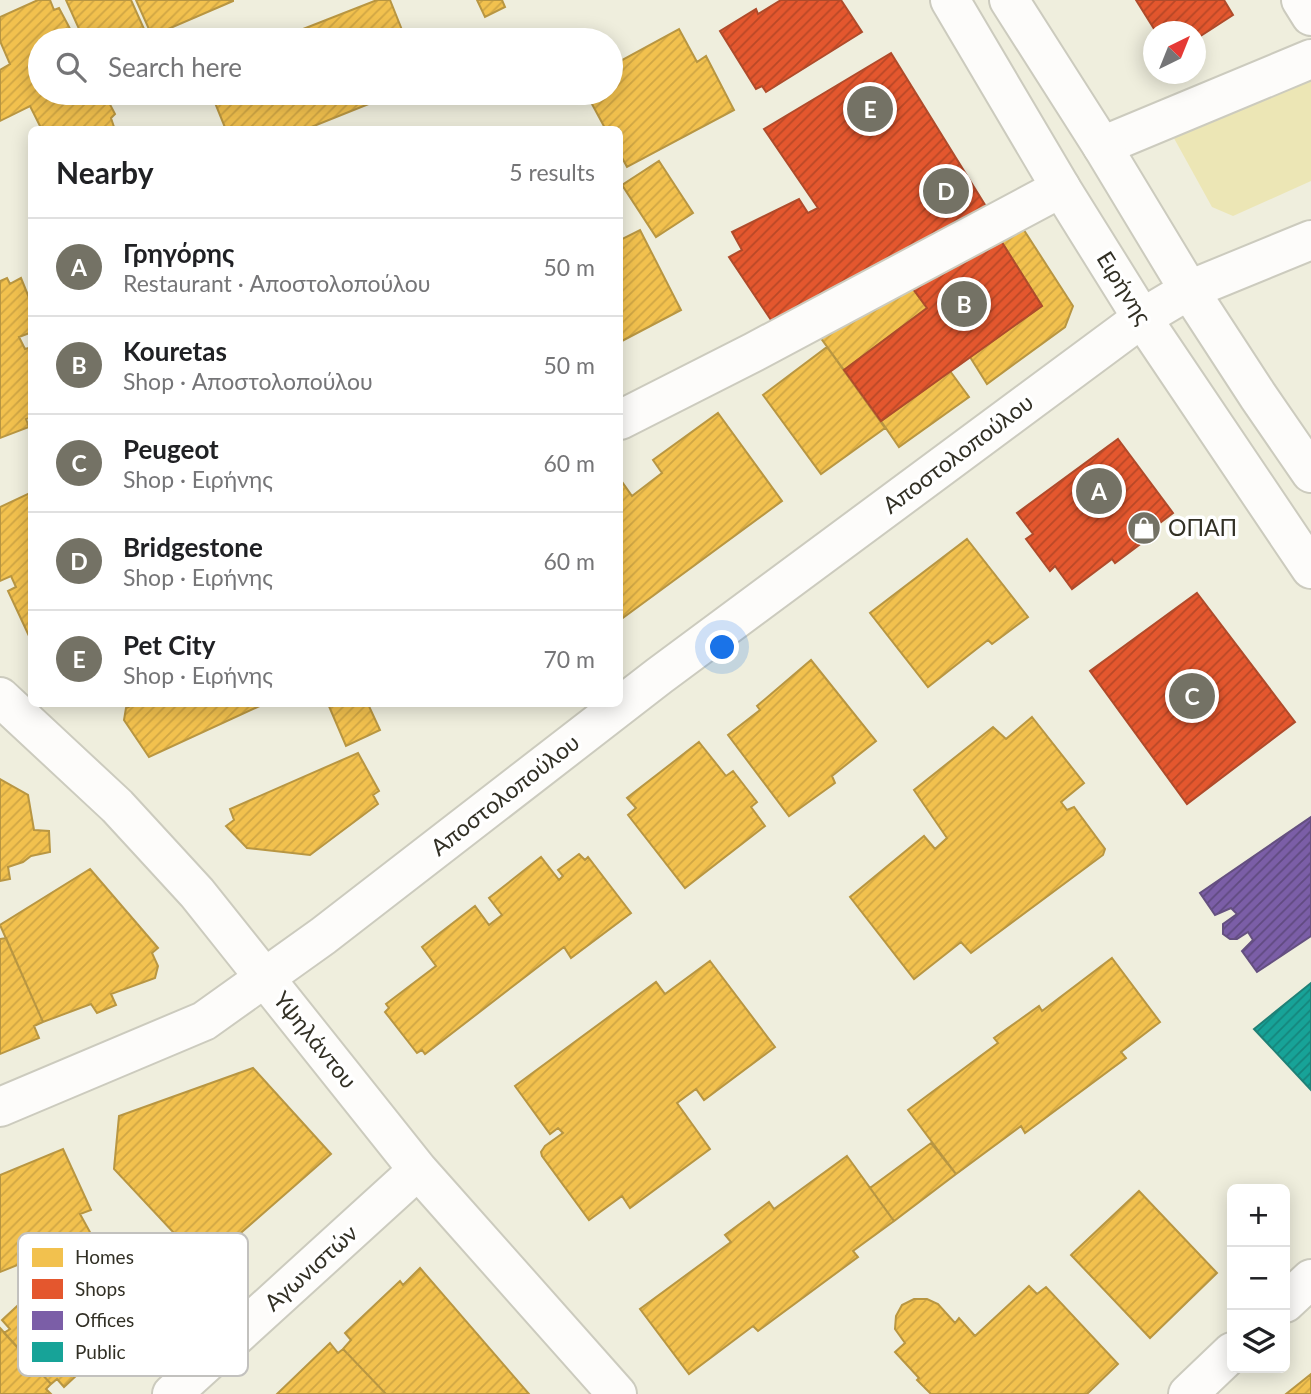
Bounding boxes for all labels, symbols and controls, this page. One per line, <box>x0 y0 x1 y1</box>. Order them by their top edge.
north arrow <box>1143 21 1206 84</box>
search box <box>28 28 623 105</box>
icon: search <box>52 48 90 86</box>
text: Search here <box>108 51 242 83</box>
pin: E <box>847 83 893 135</box>
text: Nearby <box>56 154 154 190</box>
text: 5 results <box>509 158 595 186</box>
pin: D <box>923 165 969 217</box>
text: Γρηγόρης <box>123 237 234 269</box>
street label: Ειρήνης <box>1092 246 1158 330</box>
text: A <box>71 253 87 281</box>
text: 50 m <box>544 253 595 281</box>
text: Restaurant · Αποστολοπούλου <box>123 269 430 297</box>
pin: B <box>941 278 987 330</box>
text: Kouretas <box>123 335 227 367</box>
text: B <box>71 351 87 379</box>
text: 50 m <box>544 351 595 379</box>
text: Shop · Αποστολοπούλου <box>123 367 373 395</box>
street label: Αποστολοπούλου <box>877 388 1038 519</box>
text: Peugeot <box>123 433 219 465</box>
text: C <box>71 449 87 477</box>
text: 60 m <box>544 449 595 477</box>
text: Shop · Ειρήνης <box>123 465 273 493</box>
pin: A <box>1076 465 1122 517</box>
shop icon: ΟΠΑΠ <box>1125 509 1163 547</box>
place label: ΟΠΑΠ <box>1168 513 1237 541</box>
text: Bridgestone <box>123 531 263 563</box>
text: D <box>70 547 88 575</box>
text: 60 m <box>544 547 595 575</box>
text: Shop · Ειρήνης <box>123 563 273 591</box>
text: Pet City <box>123 629 215 661</box>
your location <box>705 630 739 664</box>
text: E <box>72 645 86 673</box>
text: 70 m <box>544 645 595 673</box>
text: Shop · Ειρήνης <box>123 661 273 689</box>
pin: C <box>1169 670 1215 722</box>
street label: Αποστολοπούλου <box>424 727 584 861</box>
street label: Υψηλάντου <box>268 985 363 1094</box>
map controls <box>1227 1184 1290 1373</box>
button: + <box>1227 1184 1290 1247</box>
street label: Αγωνιστών <box>258 1218 363 1316</box>
legend <box>18 1233 248 1376</box>
text: Homes <box>75 1245 134 1268</box>
button: − <box>1227 1247 1290 1310</box>
text: Shops <box>75 1277 125 1300</box>
text: Offices <box>75 1308 134 1331</box>
button: layers <box>1227 1310 1290 1373</box>
text: Public <box>75 1340 126 1363</box>

